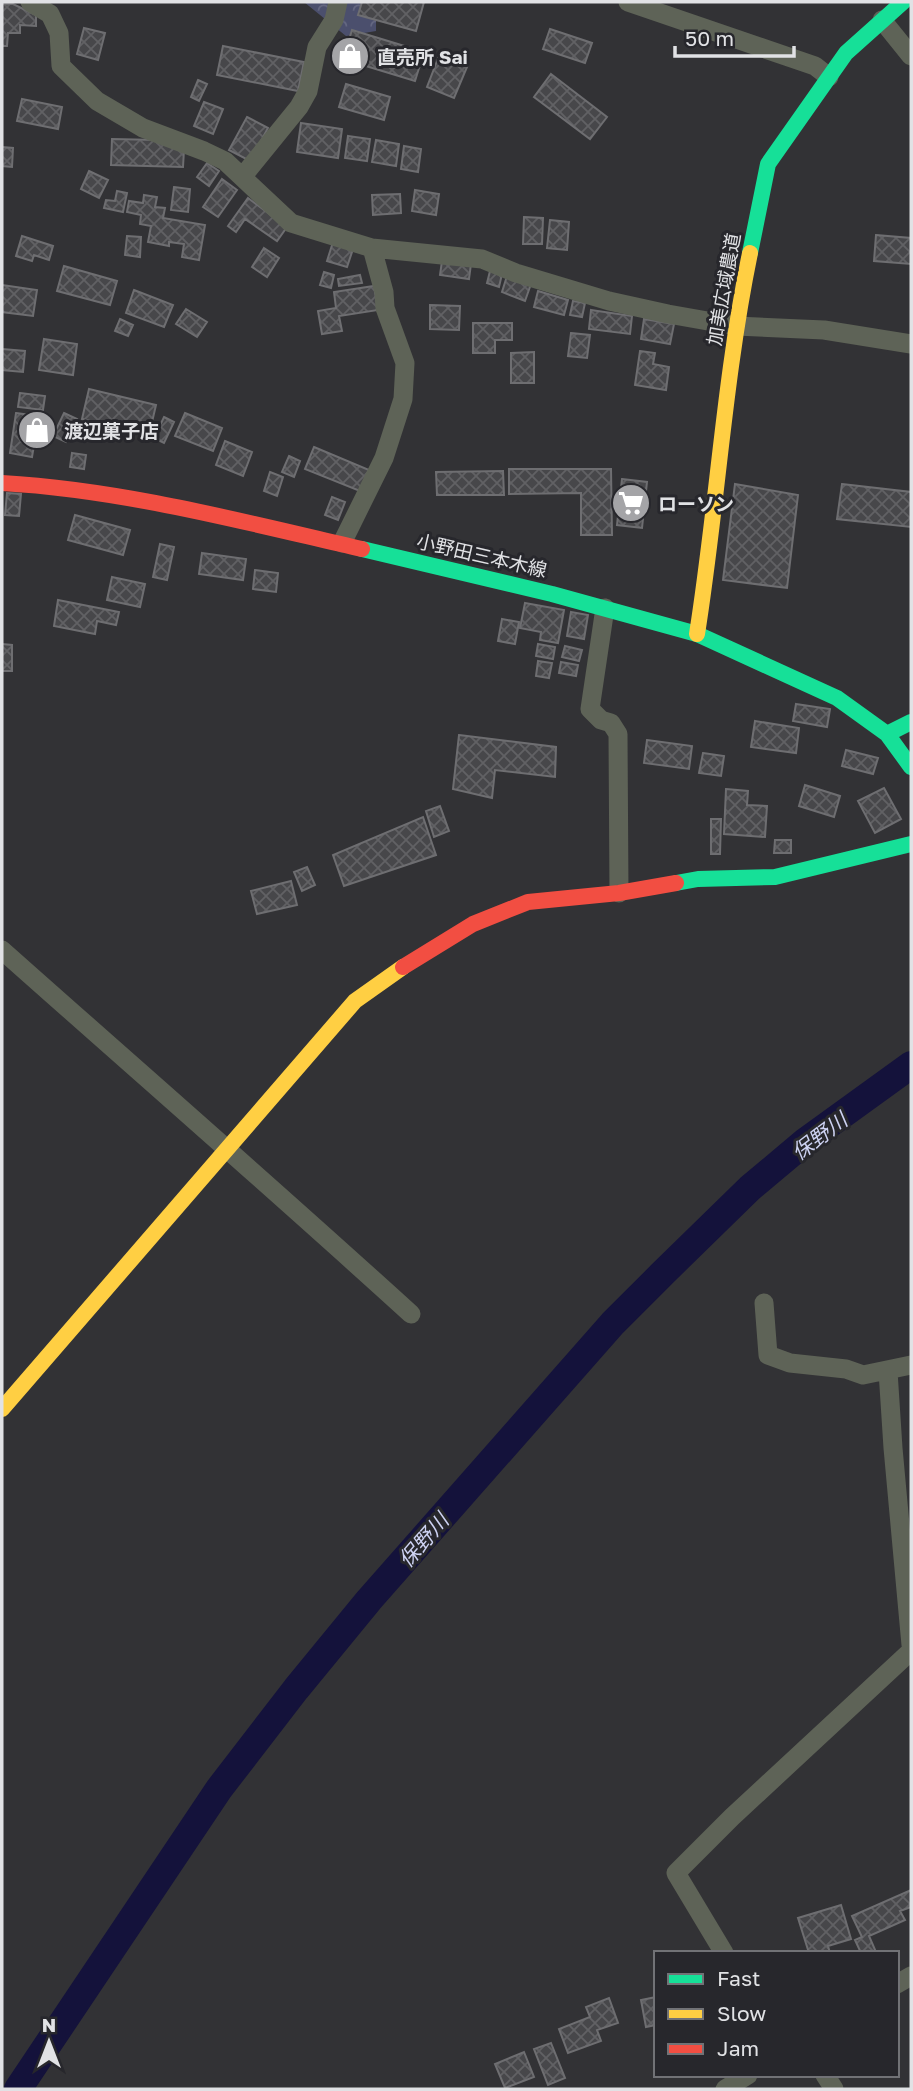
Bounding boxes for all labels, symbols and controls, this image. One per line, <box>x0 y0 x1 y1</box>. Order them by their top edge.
scale bar <box>675 14 794 58</box>
text: 50 m <box>685 25 734 51</box>
shop icon: 直売所 Sai <box>329 35 371 77</box>
place label: 直売所 Sai <box>377 45 468 68</box>
street label: 加美広域農道 <box>702 231 744 347</box>
shop icon: 渡辺菓子店 <box>16 409 58 451</box>
place label: 渡辺菓子店 <box>64 419 159 442</box>
supermarket icon: ローソン <box>610 482 652 524</box>
place label: ローソン <box>658 492 734 515</box>
street label: 小野田三本木線 <box>415 529 549 581</box>
water label: 保野川 <box>786 1105 854 1165</box>
water label: 保野川 <box>393 1506 455 1572</box>
legend <box>654 1951 899 2077</box>
text: Fast <box>717 1965 760 1991</box>
text: Slow <box>717 2000 766 2026</box>
north arrow <box>14 2007 84 2077</box>
text: N <box>42 2013 56 2036</box>
text: Jam <box>717 2035 759 2061</box>

